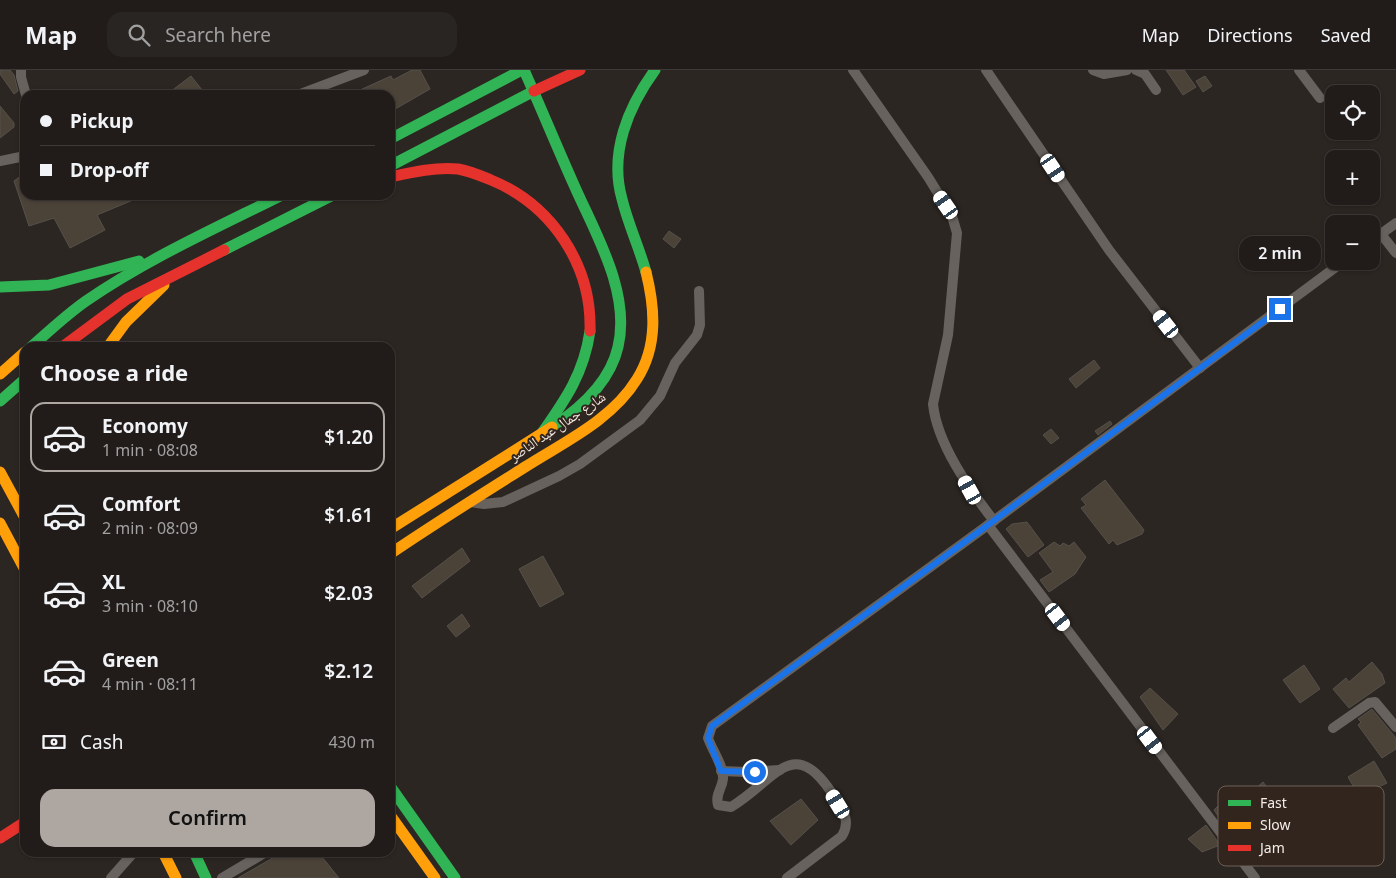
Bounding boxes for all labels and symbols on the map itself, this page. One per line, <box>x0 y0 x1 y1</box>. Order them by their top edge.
car <box>1038 151 1067 185</box>
car <box>931 188 960 222</box>
callout: 2 min <box>1239 236 1321 272</box>
route end <box>1269 298 1291 320</box>
car <box>1150 308 1181 340</box>
street label: شارع جمال عبد الناصر <box>504 387 609 467</box>
car <box>956 473 983 507</box>
car <box>1042 601 1073 633</box>
car <box>1134 724 1165 756</box>
route start <box>744 761 766 783</box>
legend <box>1218 786 1384 866</box>
car <box>823 787 852 821</box>
text: Fast <box>1260 793 1287 812</box>
text: Slow <box>1260 815 1291 834</box>
text: Jam <box>1258 838 1285 857</box>

